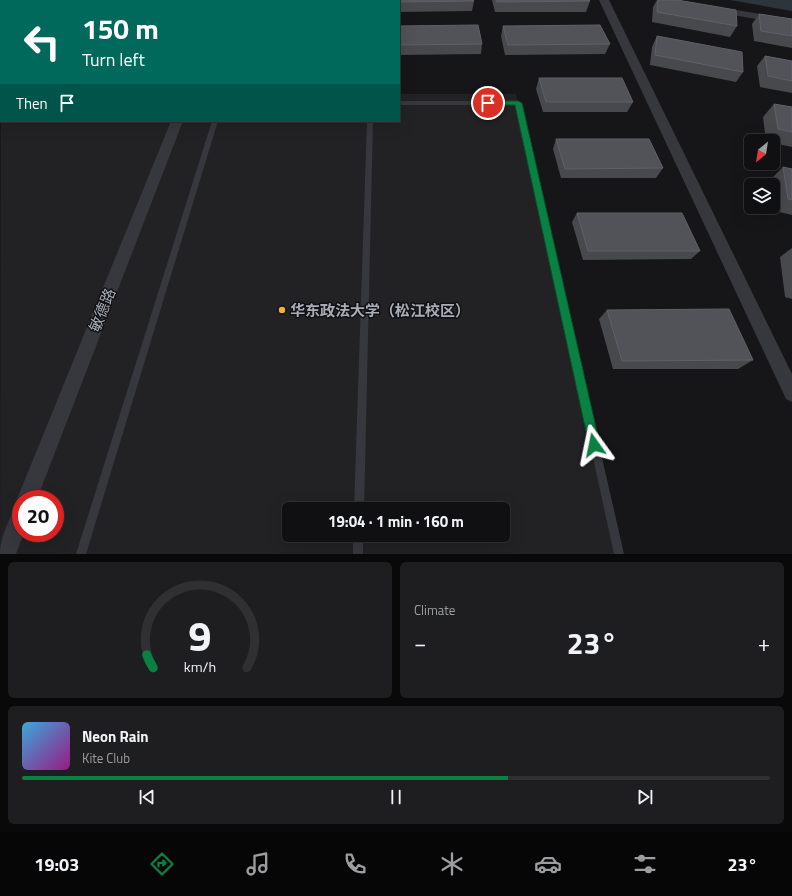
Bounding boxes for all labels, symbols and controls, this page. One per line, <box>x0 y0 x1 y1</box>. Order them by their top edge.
text: 150 m <box>82 7 159 50</box>
icon: left <box>16 16 68 68</box>
text: Turn left <box>82 46 145 73</box>
pin <box>471 86 505 120</box>
text: Then <box>16 92 48 115</box>
icon: arrive <box>56 92 78 114</box>
icon: arrive <box>477 92 499 114</box>
north arrow <box>744 134 780 170</box>
map controls <box>744 134 780 214</box>
button: layers <box>744 178 780 214</box>
street label: 敏德路 <box>83 285 121 335</box>
place label: 华东政法大学（松江校区） <box>290 299 470 322</box>
marker: 华东政法大学（松江校区） <box>277 305 287 315</box>
position arrow <box>573 424 615 466</box>
speed limit sign: 20 <box>12 490 64 542</box>
text: 19:04 · 1 min · 160 m <box>328 510 464 533</box>
text: Climate <box>414 600 455 620</box>
text: 9 <box>188 604 212 667</box>
text: 23° <box>567 620 617 666</box>
text: − <box>414 626 426 660</box>
text: + <box>758 626 770 660</box>
text: km/h <box>184 656 216 678</box>
text: Neon Rain <box>82 725 149 748</box>
text: Kite Club <box>82 748 130 768</box>
icon: previous <box>136 786 158 808</box>
icon: pause <box>385 786 407 808</box>
icon: next <box>634 786 656 808</box>
icon: directions <box>148 850 176 878</box>
icon: music <box>244 850 272 878</box>
icon: phone <box>341 850 369 878</box>
icon: climate <box>438 850 466 878</box>
icon: car <box>534 850 562 878</box>
icon: filters <box>631 850 659 878</box>
text: 19:03 <box>34 851 79 878</box>
text: 23° <box>727 851 758 878</box>

